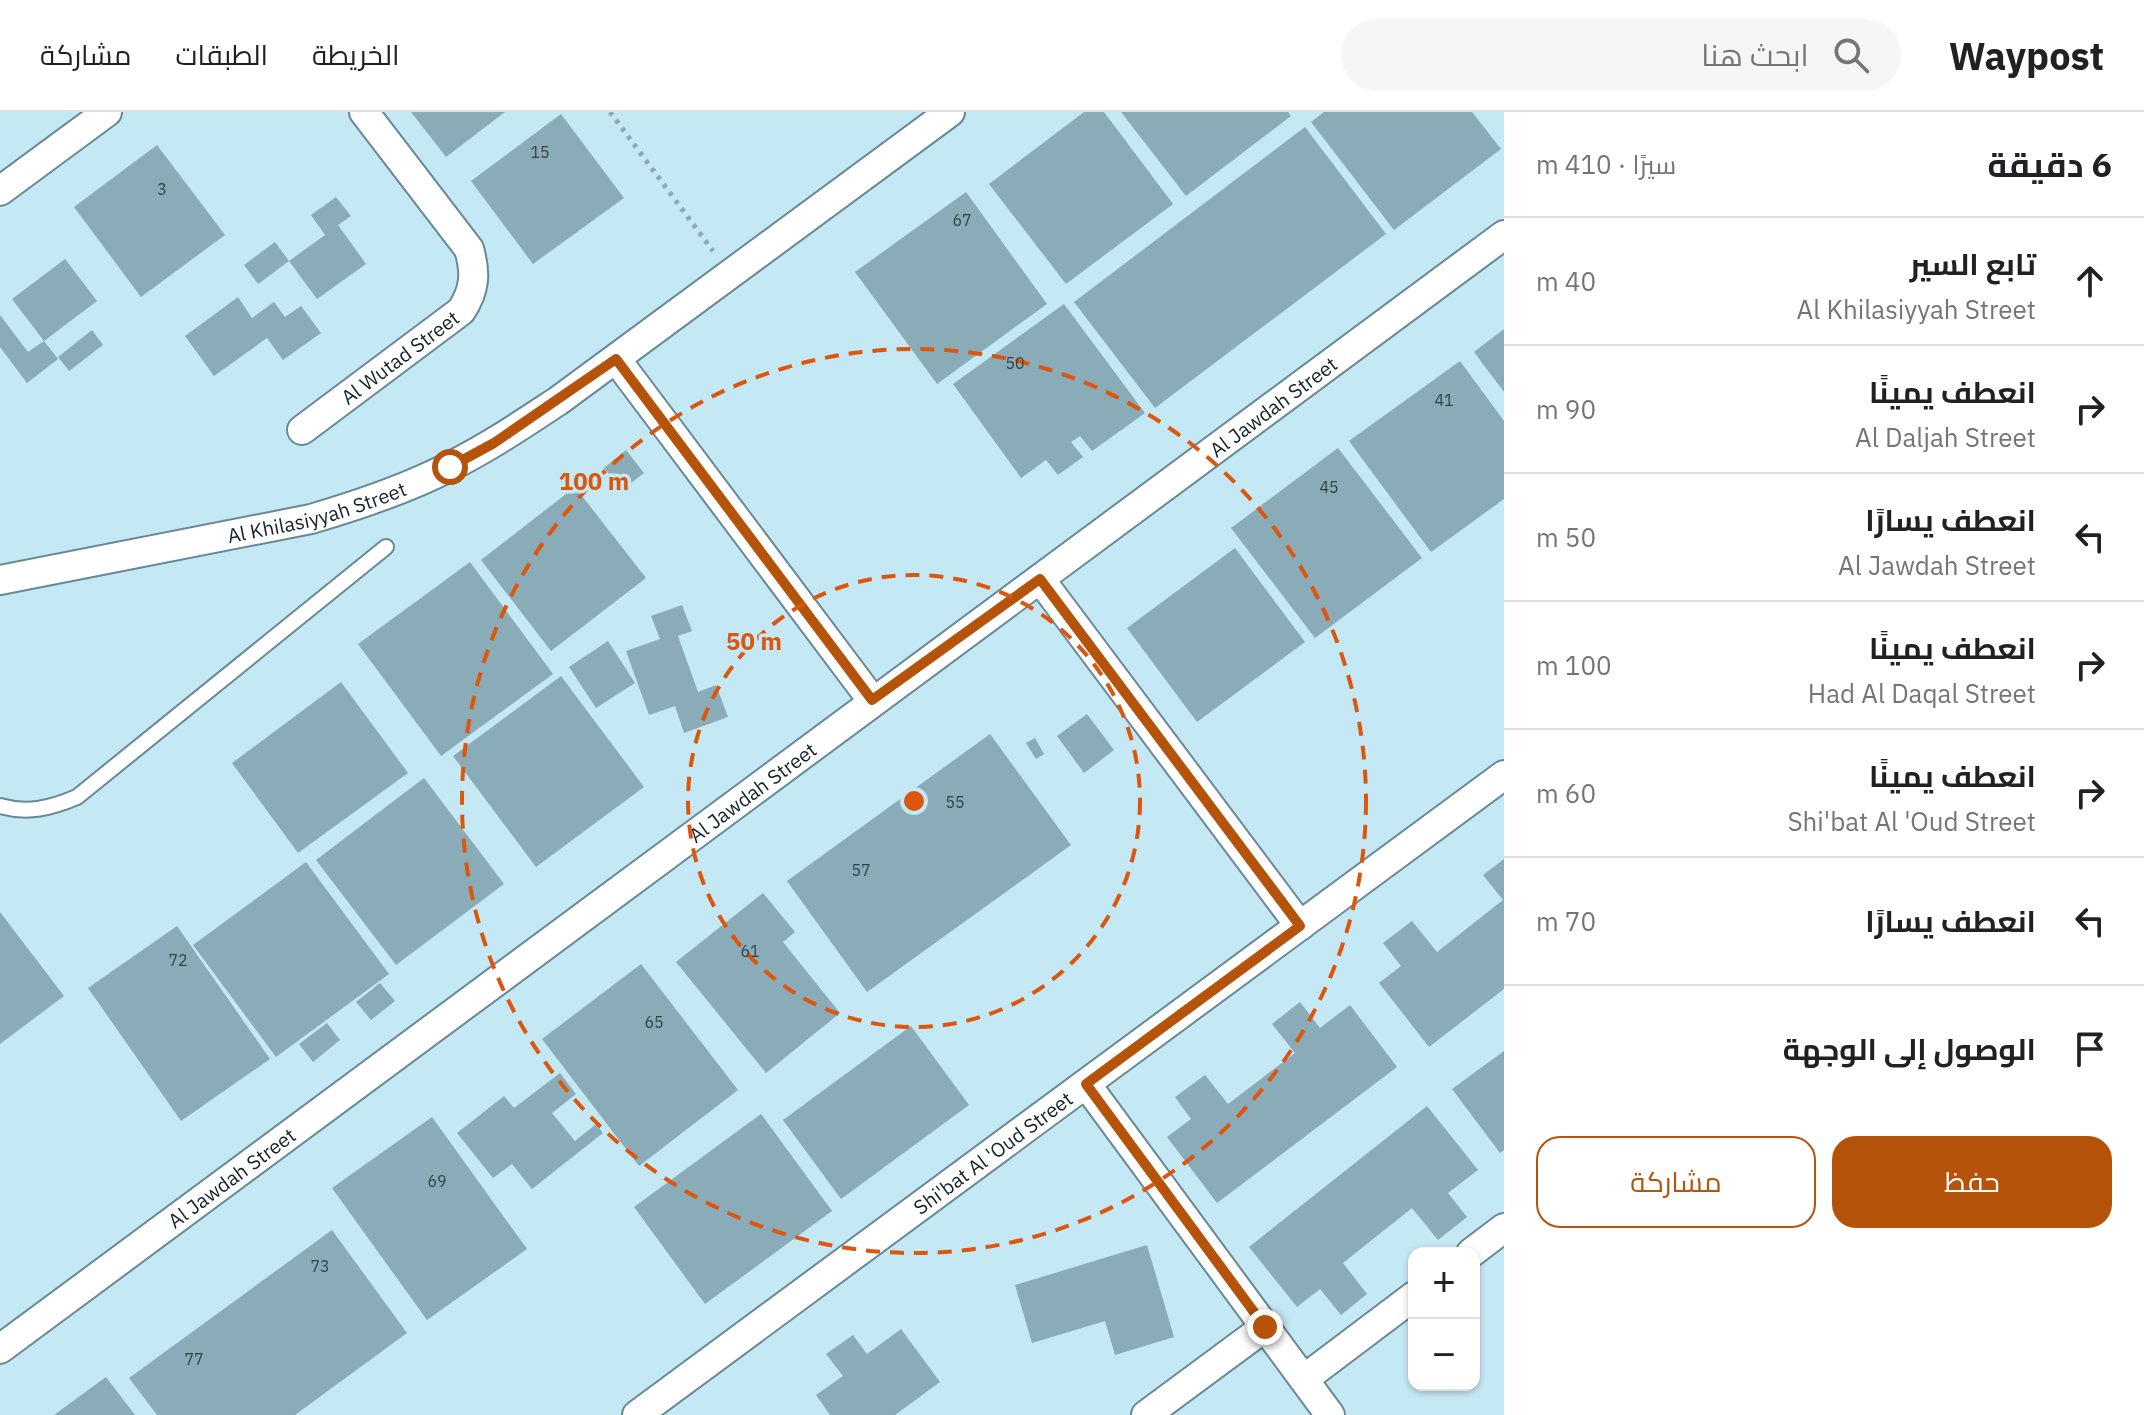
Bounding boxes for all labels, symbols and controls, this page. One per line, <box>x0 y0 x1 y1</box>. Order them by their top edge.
search box <box>1341 19 1901 91</box>
text: Waypost <box>1949 31 2104 80</box>
icon: search <box>1829 33 1873 77</box>
text: ابحث هنا <box>1701 35 1809 74</box>
text: مشاركة <box>40 36 131 73</box>
text: الطبقات <box>175 36 268 73</box>
text: الخريطة <box>312 36 399 73</box>
house number: 15 <box>530 142 550 162</box>
text: 6 دقيقة <box>1987 142 2112 186</box>
text: سيرًا · 410 m <box>1536 147 1676 181</box>
house number: 3 <box>157 179 167 199</box>
house number: 67 <box>952 210 972 230</box>
text: تابع السير <box>1910 244 2036 283</box>
icon: ahead <box>2068 259 2112 303</box>
text: 40 m <box>1536 264 1596 298</box>
text: Al Khilasiyyah Street <box>1797 292 2036 326</box>
street label: Al Wutad Street <box>335 304 464 410</box>
street label: Al Jawdah Street <box>1204 350 1342 463</box>
house number: 50 <box>1005 353 1025 373</box>
text: انعطف يمينًا <box>1869 372 2036 411</box>
icon: right <box>2068 387 2112 431</box>
house number: 41 <box>1434 390 1454 410</box>
text: 90 m <box>1536 392 1596 426</box>
text: Al Daljah Street <box>1855 420 2036 454</box>
route start <box>432 449 468 485</box>
text: 100 m <box>559 465 629 497</box>
street label: Al Khilasiyyah Street <box>225 475 410 549</box>
house number: 45 <box>1319 477 1339 497</box>
text: انعطف يسارًا <box>1865 500 2036 539</box>
icon: left <box>2068 515 2112 559</box>
text: 50 m <box>1536 520 1596 554</box>
text: Al Jawdah Street <box>1838 548 2036 582</box>
text: 50 m <box>726 625 782 657</box>
text: انعطف يمينًا <box>1869 628 2036 667</box>
icon: right <box>2068 643 2112 687</box>
text: 100 m <box>1536 648 1612 682</box>
text: Had Al Daqal Street <box>1808 676 2036 710</box>
street label: Al Jawdah Street <box>683 736 821 848</box>
text: انعطف يمينًا <box>1869 756 2036 795</box>
icon: right <box>2068 771 2112 815</box>
text: 60 m <box>1536 776 1596 810</box>
centre of rings <box>900 787 928 815</box>
house number: 55 <box>945 792 965 812</box>
text: Shi'bat Al 'Oud Street <box>1787 804 2036 838</box>
house number: 57 <box>851 860 871 880</box>
icon: left <box>2068 899 2112 943</box>
text: انعطف يسارًا <box>1865 901 2036 940</box>
text: 70 m <box>1536 904 1596 938</box>
house number: 61 <box>740 941 760 961</box>
house number: 72 <box>168 950 188 970</box>
house number: 65 <box>644 1012 664 1032</box>
icon: arrive <box>2068 1027 2112 1071</box>
text: الوصول إلى الوجهة <box>1783 1029 2036 1068</box>
street label: Shi'bat Al 'Oud Street <box>908 1085 1078 1220</box>
street label: Al Jawdah Street <box>162 1121 301 1234</box>
button: مشاركة <box>1536 1136 1816 1228</box>
button: حفظ <box>1832 1136 2112 1228</box>
house number: 69 <box>427 1171 447 1191</box>
map controls <box>1408 1247 1480 1391</box>
button: + <box>1408 1247 1480 1319</box>
house number: 73 <box>310 1256 330 1276</box>
route end <box>1247 1309 1283 1345</box>
button: − <box>1408 1319 1480 1391</box>
house number: 77 <box>184 1349 204 1369</box>

